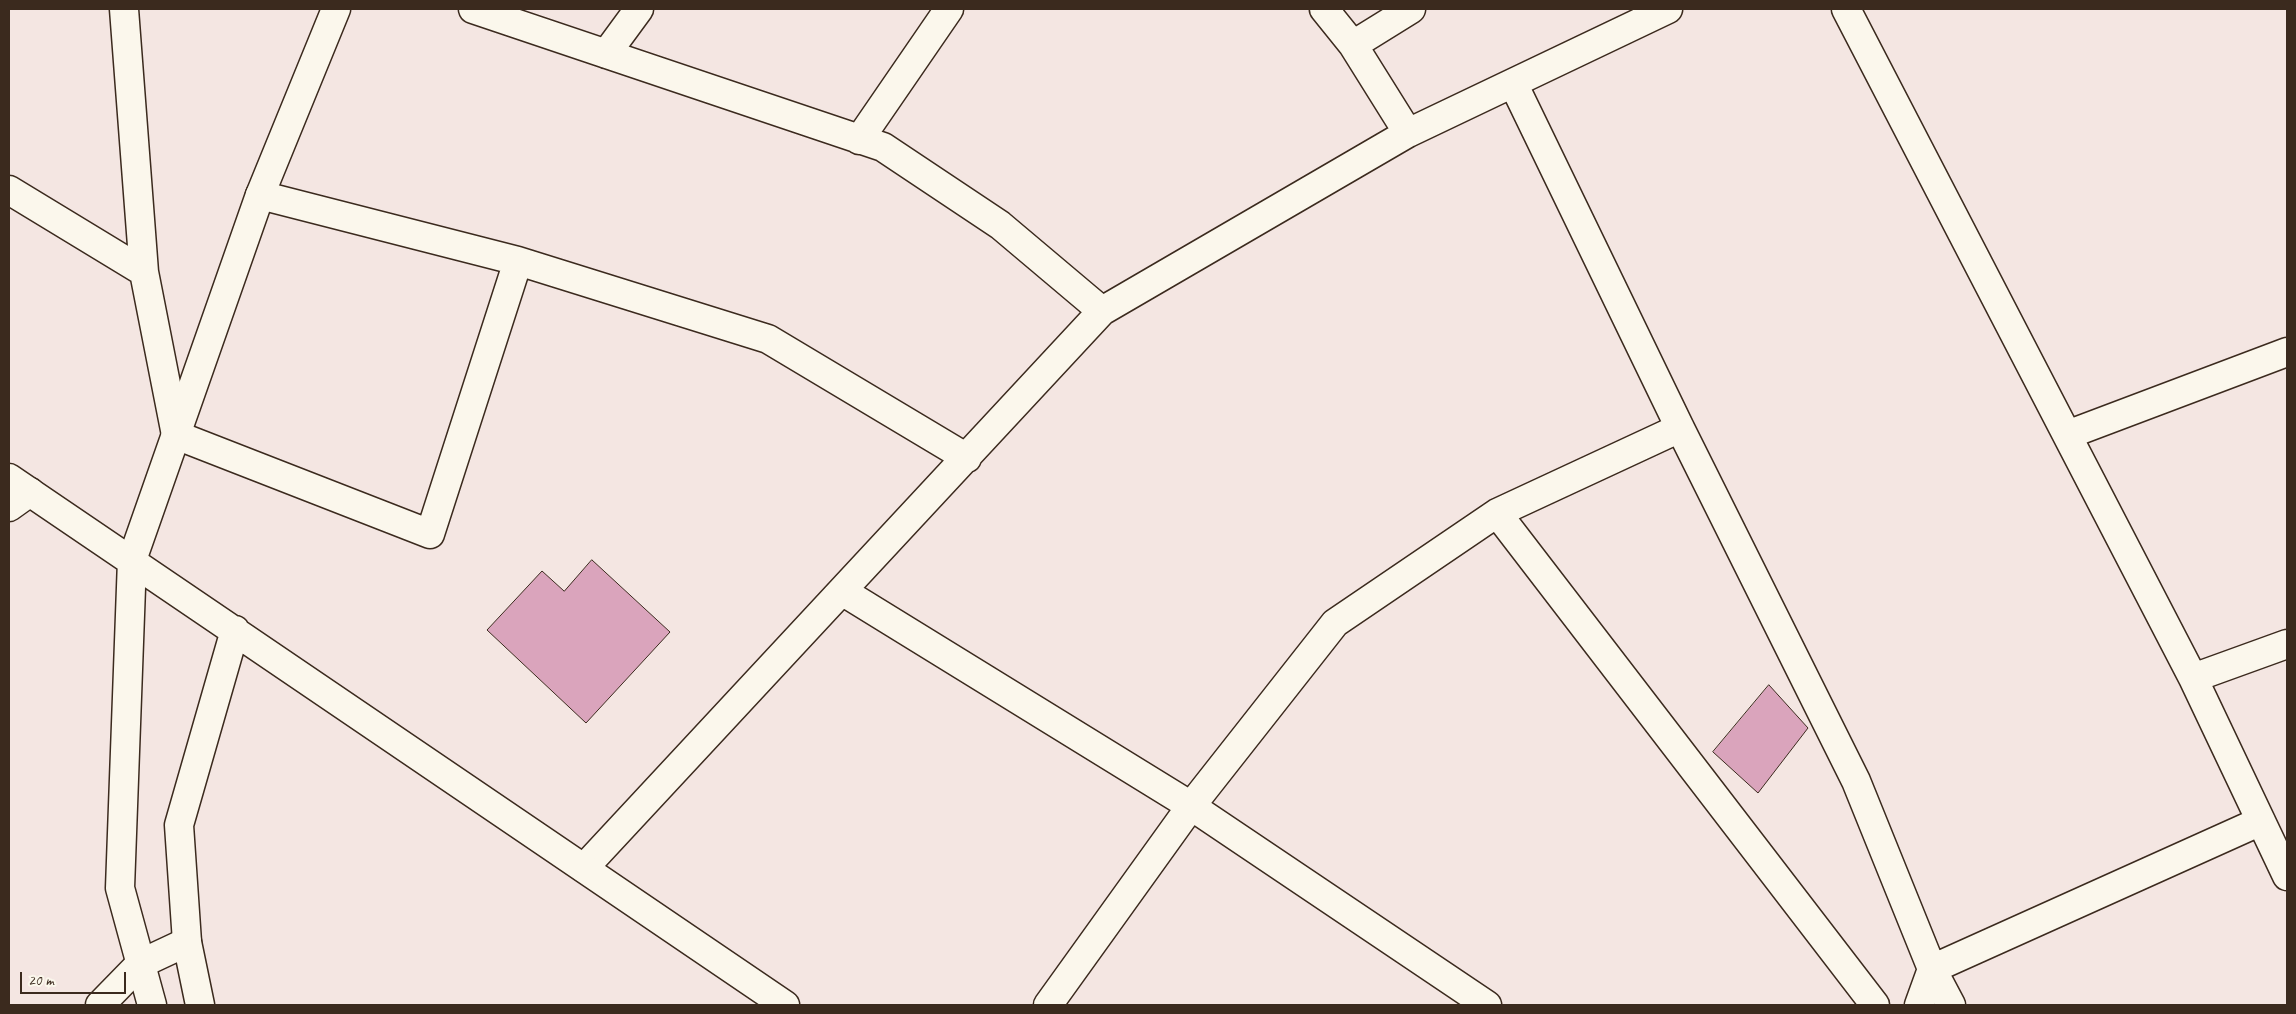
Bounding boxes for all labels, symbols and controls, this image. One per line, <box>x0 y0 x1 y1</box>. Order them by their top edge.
scale bar <box>22 962 129 994</box>
text: 20 m <box>28 971 54 990</box>

